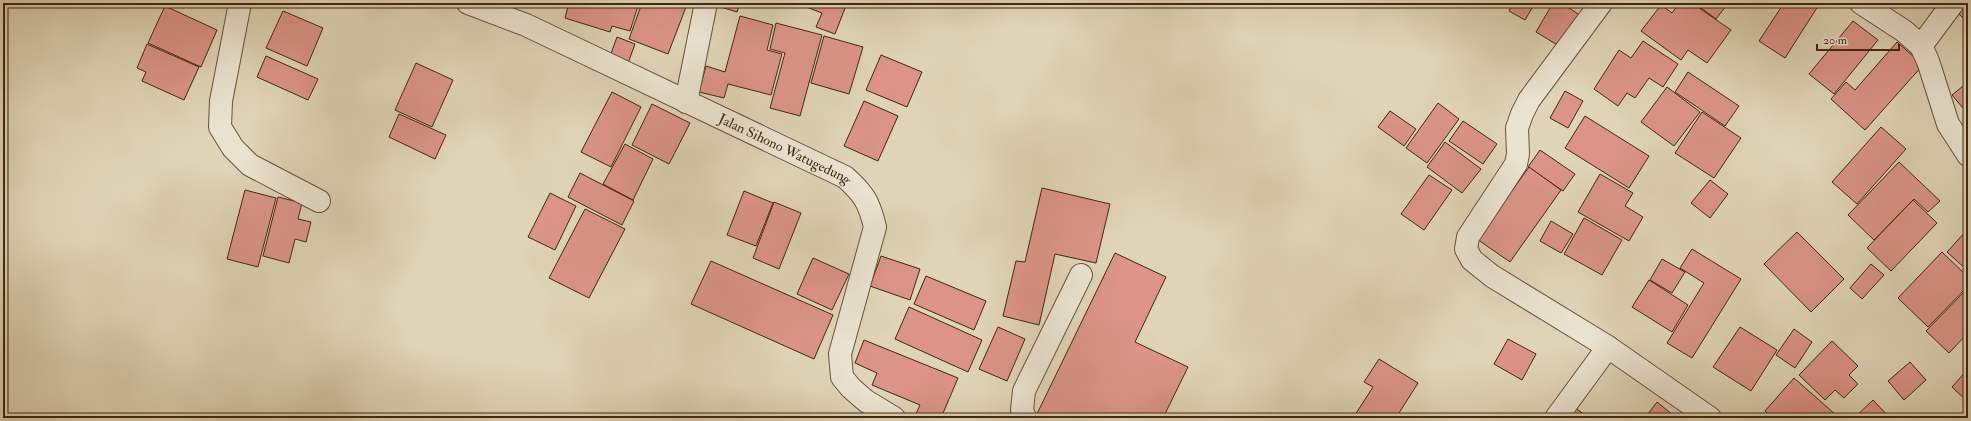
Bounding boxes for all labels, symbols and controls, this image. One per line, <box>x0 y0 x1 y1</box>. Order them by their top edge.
scale bar <box>1817 26 1899 52</box>
text: 20 m <box>1823 33 1848 48</box>
street label: Jalan Sihono Watugedung <box>715 110 856 188</box>

